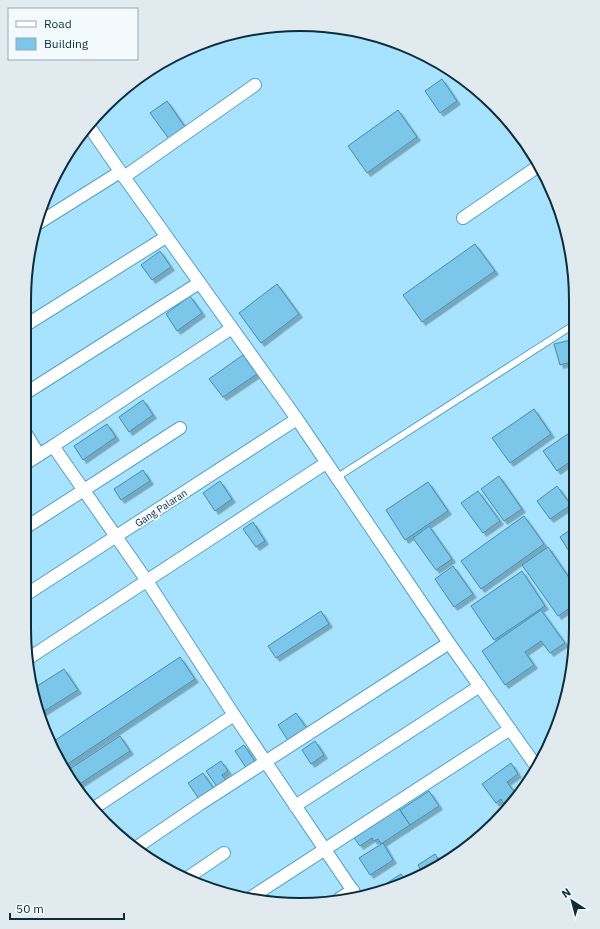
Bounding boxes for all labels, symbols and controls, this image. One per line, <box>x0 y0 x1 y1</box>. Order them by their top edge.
legend <box>8 8 138 60</box>
text: Road <box>44 16 72 31</box>
text: Building <box>44 36 89 51</box>
street label: Gang Palaran <box>132 486 190 530</box>
north arrow <box>552 881 592 921</box>
text: N <box>559 885 573 901</box>
scale bar <box>10 895 124 921</box>
text: 50 m <box>16 901 44 916</box>

